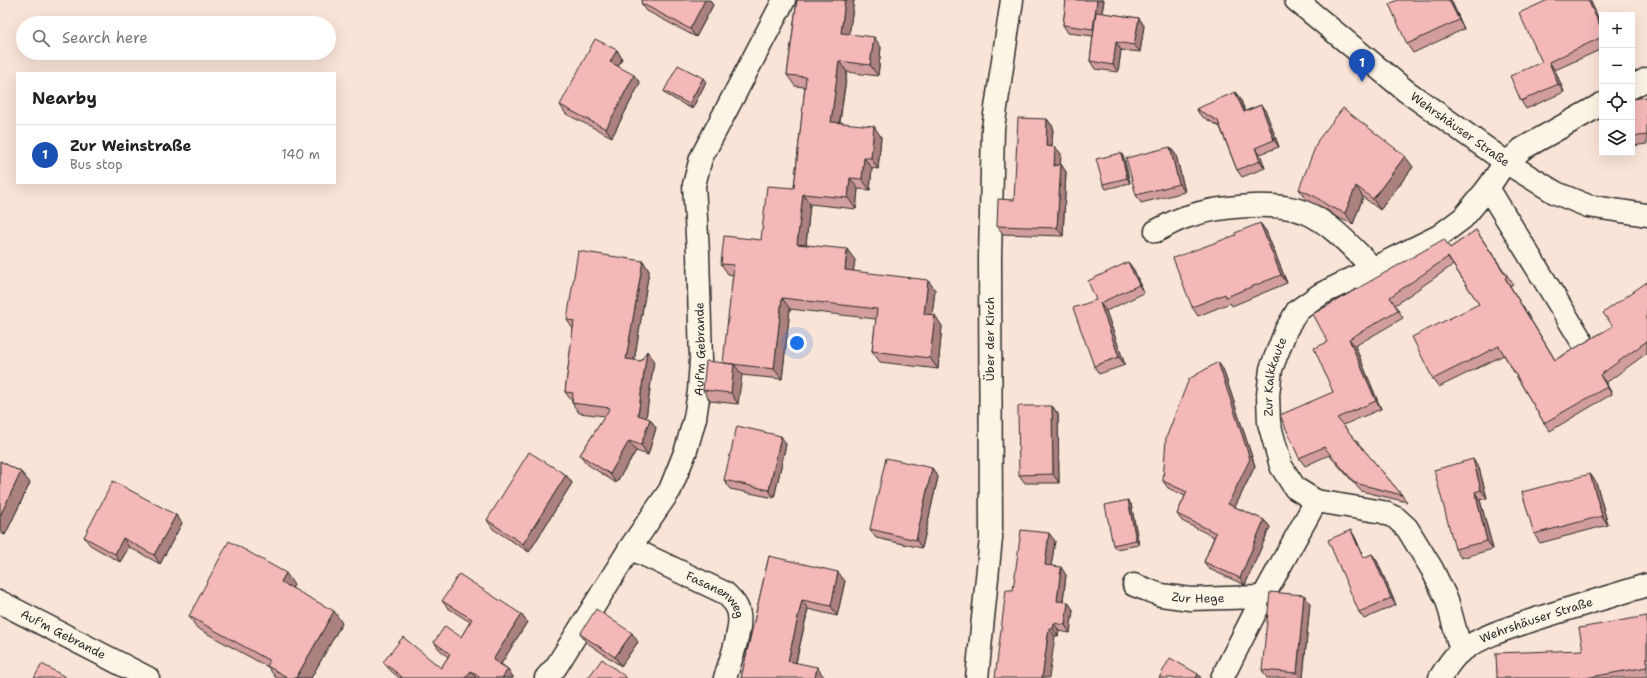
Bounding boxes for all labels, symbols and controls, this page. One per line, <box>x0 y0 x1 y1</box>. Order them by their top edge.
map controls <box>1599 12 1635 156</box>
button: + <box>1599 12 1635 48</box>
search box <box>16 16 336 60</box>
icon: search <box>30 27 52 49</box>
text: Search here <box>62 28 148 48</box>
button: − <box>1599 48 1635 84</box>
pin: 1 <box>1349 49 1375 82</box>
button: locate <box>1599 84 1635 120</box>
text: Nearby <box>32 87 97 109</box>
street label: Wehrshäuser Straße <box>1407 89 1513 170</box>
button: layers <box>1599 120 1635 156</box>
text: Zur Weinstraße <box>70 136 192 156</box>
text: 1 <box>42 146 48 163</box>
text: 140 m <box>281 146 320 163</box>
text: Bus stop <box>70 156 122 173</box>
street label: Über der Kirch <box>982 297 998 381</box>
street label: Auf'm Gebrande <box>690 302 709 397</box>
your location <box>787 333 807 353</box>
street label: Zur Kalkkaute <box>1260 335 1291 417</box>
street label: Fasanenweg <box>683 568 748 619</box>
street label: Zur Hege <box>1171 589 1225 607</box>
street label: Wehrshäuser Straße <box>1477 594 1595 647</box>
street label: Auf'm Gebrande <box>18 606 109 663</box>

